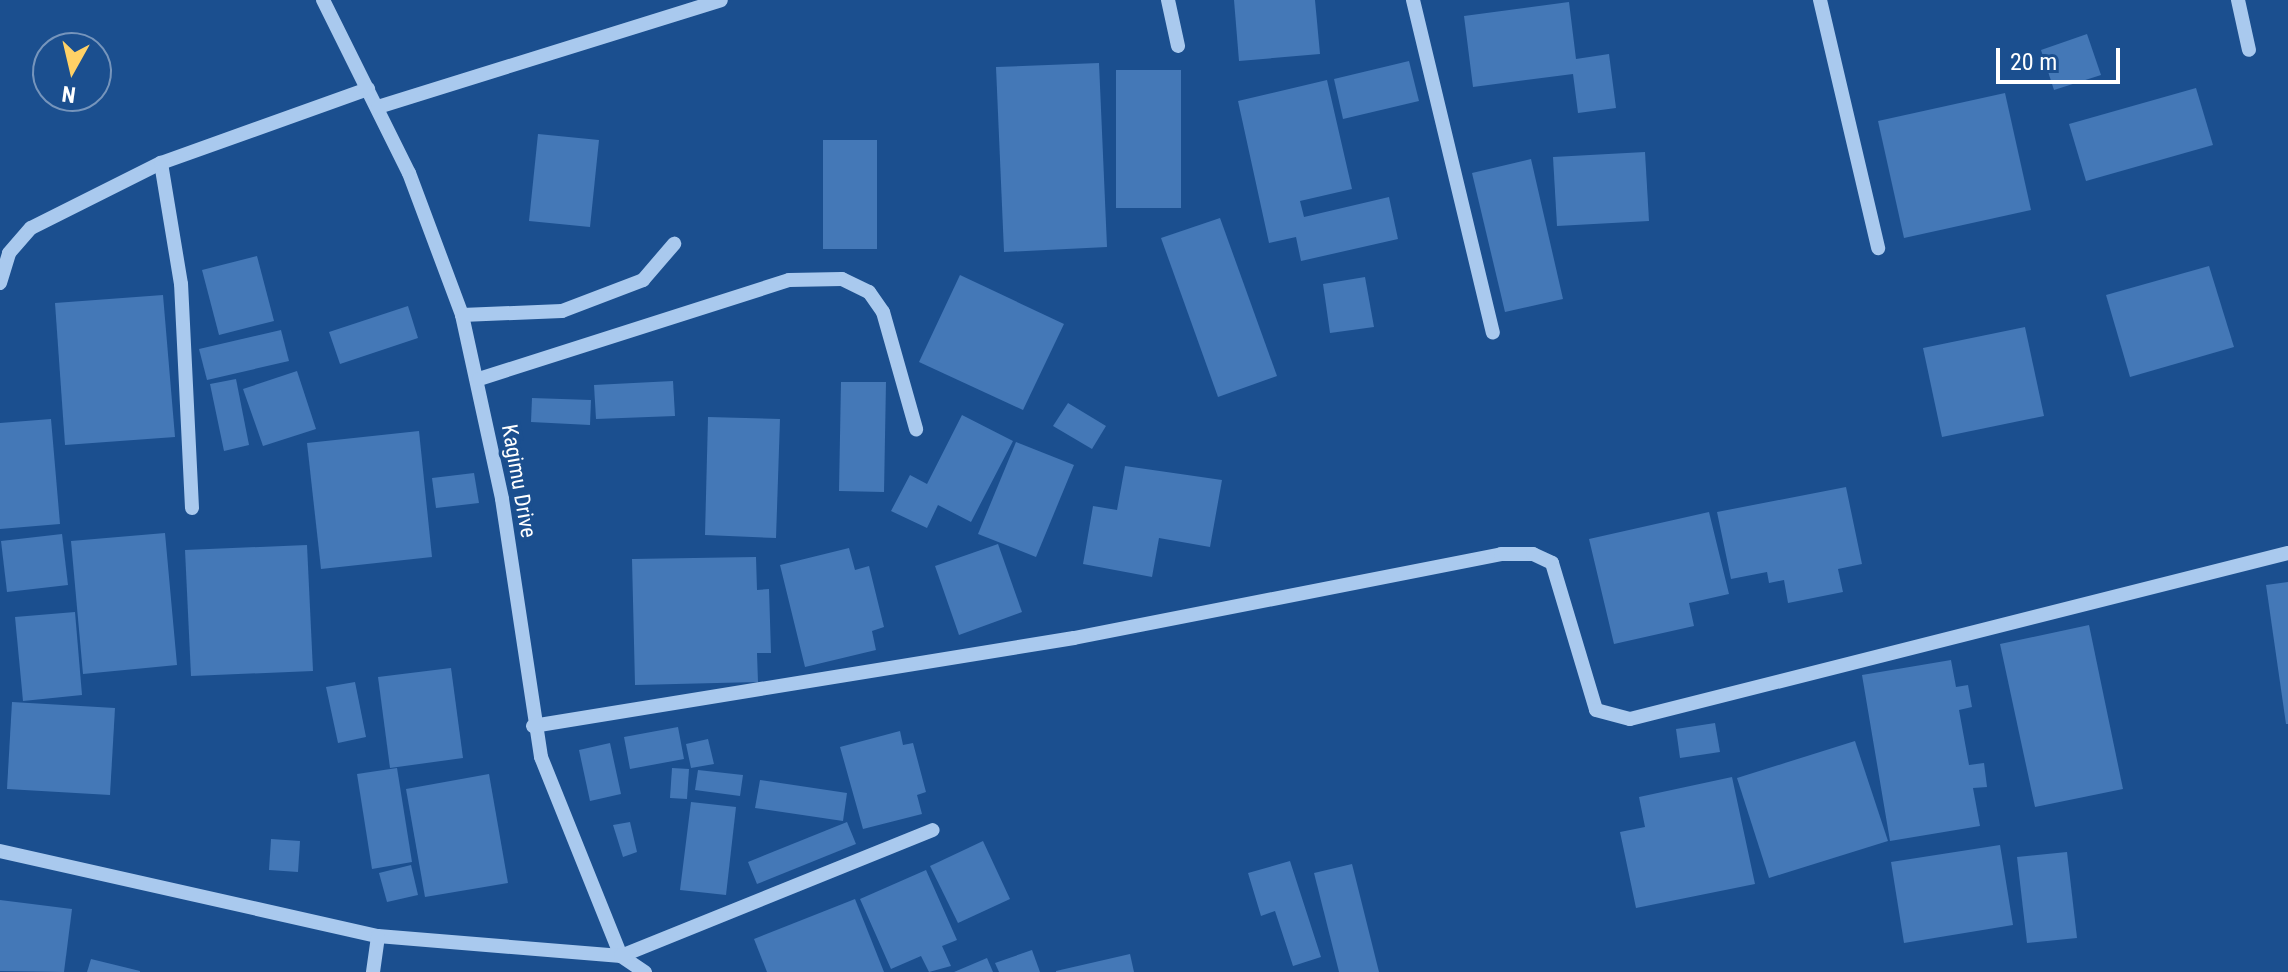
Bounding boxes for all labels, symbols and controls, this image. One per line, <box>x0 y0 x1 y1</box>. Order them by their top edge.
north arrow <box>32 32 112 112</box>
scale bar <box>2000 32 2124 82</box>
text: 20 m <box>2010 48 2057 76</box>
text: N <box>60 81 77 108</box>
street label: Kagimu Drive <box>496 422 542 540</box>

